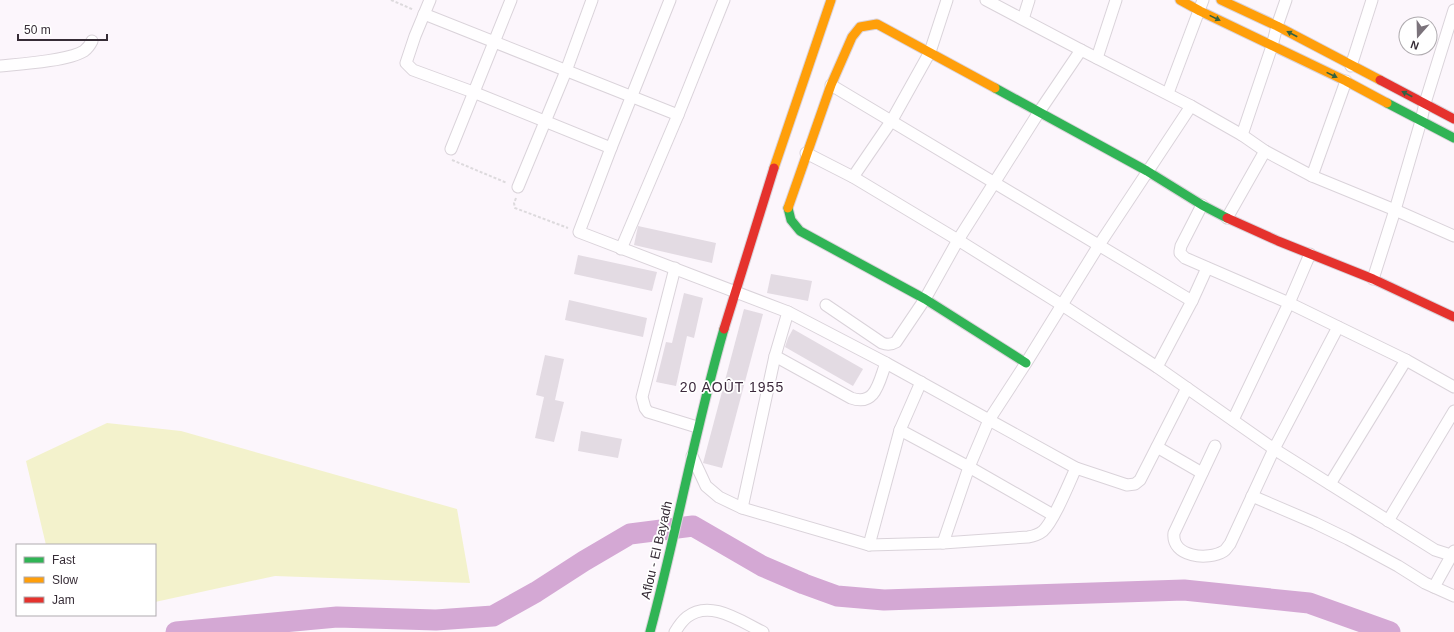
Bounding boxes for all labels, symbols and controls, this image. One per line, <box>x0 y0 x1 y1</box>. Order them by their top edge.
one-way arrow <box>1209 15 1220 21</box>
scale bar <box>18 16 107 42</box>
north arrow <box>1398 16 1438 56</box>
text: 50 m <box>24 23 51 37</box>
one-way arrow <box>1286 31 1298 37</box>
text: N <box>1409 38 1420 52</box>
one-way arrow <box>1326 72 1337 78</box>
one-way arrow <box>1402 91 1413 97</box>
district label: 20 AOÛT 1955 <box>680 379 784 395</box>
street label: Aflou - El Bayadh <box>638 499 675 601</box>
legend <box>16 544 156 616</box>
text: Fast <box>52 553 76 567</box>
text: Slow <box>52 573 78 587</box>
text: Jam <box>52 593 75 607</box>

